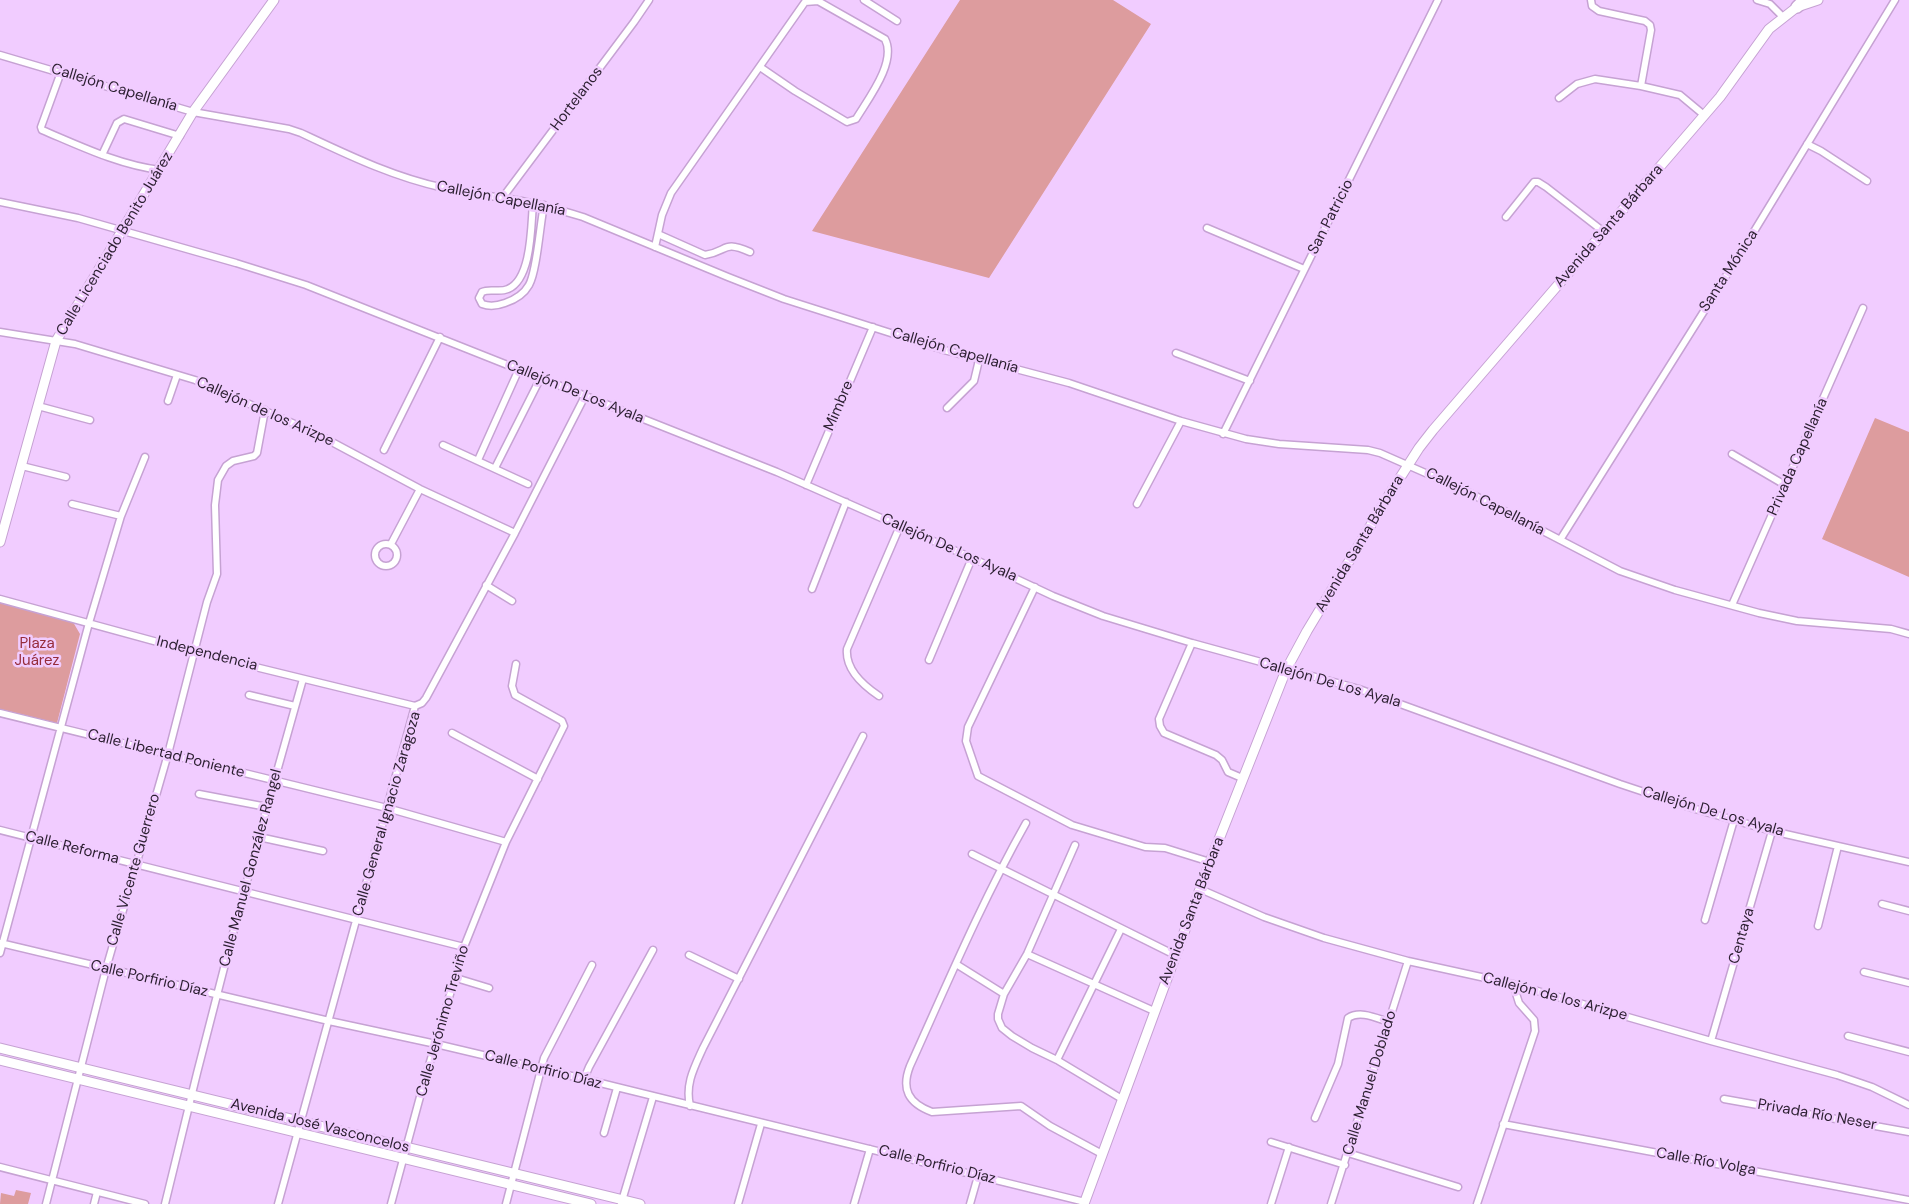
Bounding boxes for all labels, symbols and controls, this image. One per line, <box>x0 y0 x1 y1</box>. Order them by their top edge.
street label: Callejón Capellanía <box>49 60 179 116</box>
street label: Hortelanos <box>547 63 607 135</box>
street label: Calle Licenciado Benito Juárez <box>53 149 177 339</box>
street label: Avenida Santa Bárbara <box>1551 161 1667 291</box>
street label: San Patricio <box>1304 176 1358 258</box>
street label: Callejón Capellanía <box>435 178 567 220</box>
street label: Santa Mónica <box>1696 227 1762 315</box>
street label: Callejón Capellanía <box>890 324 1020 378</box>
street label: Callejón De Los Ayala <box>504 356 646 428</box>
street label: Callejón de los Arizpe <box>193 374 337 450</box>
street label: Mimbre <box>820 378 858 434</box>
street label: Privada Capellanía <box>1764 395 1832 519</box>
street label: Callejón Capellanía <box>1423 464 1547 540</box>
street label: Avenida Santa Bárbara <box>1312 472 1408 616</box>
street label: Callejón De Los Ayala <box>878 510 1020 586</box>
street label: Independencia <box>155 633 259 675</box>
park label: Plaza Juárez <box>15 635 59 670</box>
street label: Callejón De Los Ayala <box>1257 654 1403 712</box>
street label: Calle General Ignacio Zaragoza <box>349 710 425 918</box>
street label: Calle Libertad Poniente <box>86 726 246 782</box>
street label: Calle Manuel González Rangel <box>216 767 286 969</box>
street label: Callejón De Los Ayala <box>1640 783 1786 841</box>
street label: Calle Vicente Guerrero <box>104 792 164 948</box>
street label: Calle Reforma <box>23 828 121 868</box>
street label: Avenida Santa Bárbara <box>1156 835 1228 987</box>
street label: Centaya <box>1725 906 1759 966</box>
street label: Calle Jerónimo Treviño <box>413 943 473 1099</box>
street label: Calle Porfirio Díaz <box>89 957 209 1001</box>
street label: Callejón de los Arizpe <box>1481 969 1629 1025</box>
street label: Calle Manuel Doblado <box>1339 1008 1401 1158</box>
street label: Calle Porfirio Díaz <box>483 1047 603 1093</box>
street label: Avenida José Vasconcelos <box>229 1095 411 1157</box>
street label: Privada Río Neser <box>1756 1096 1878 1134</box>
street label: Calle Porfirio Díaz <box>877 1142 997 1188</box>
street label: Calle Río Volga <box>1655 1144 1757 1180</box>

